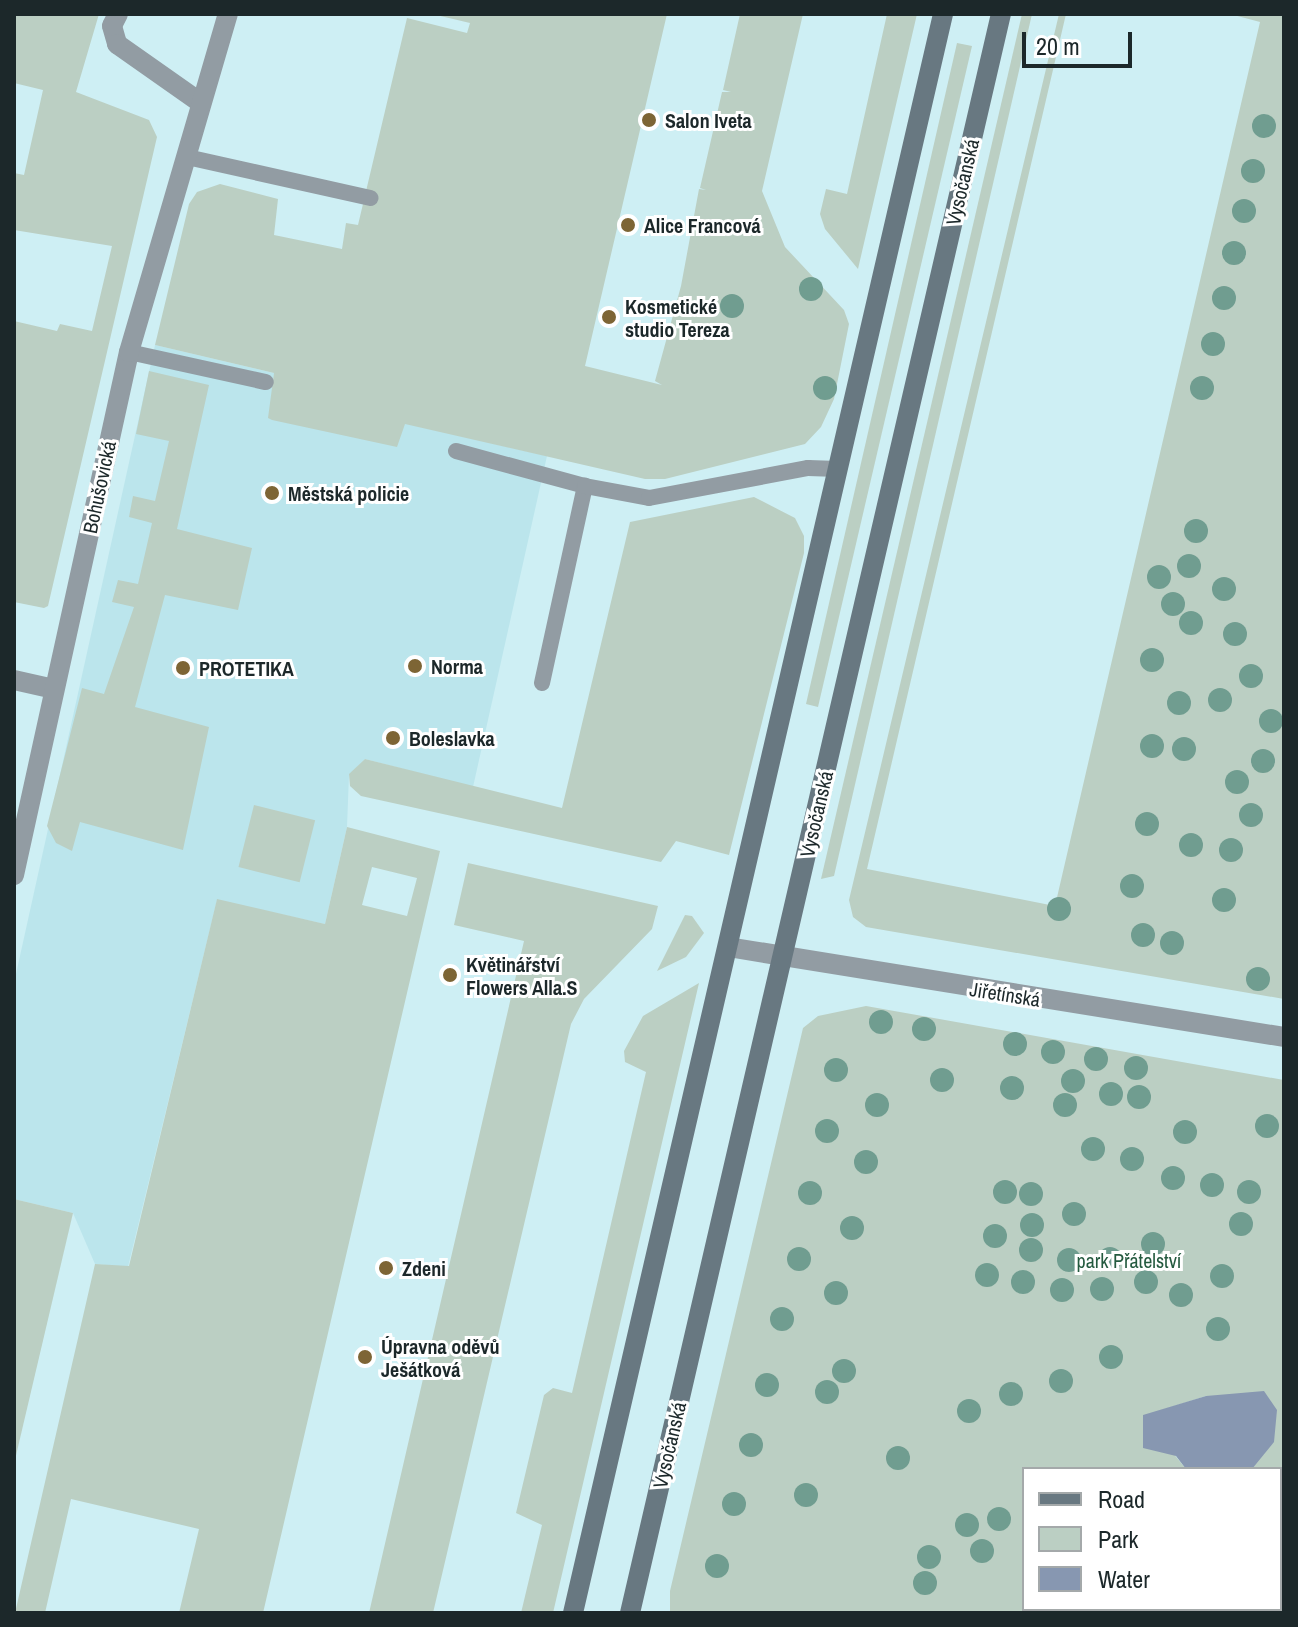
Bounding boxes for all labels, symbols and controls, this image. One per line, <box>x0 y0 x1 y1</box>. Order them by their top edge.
scale bar <box>1026 16 1136 66</box>
text: 20 m <box>1036 30 1080 62</box>
place label: Salon Iveta <box>665 108 752 132</box>
marker: Salon Iveta <box>640 111 658 129</box>
street label: Vysočanská <box>940 137 984 227</box>
place label: Alice Francová <box>644 213 761 237</box>
marker: Alice Francová <box>619 216 637 234</box>
place label: Kosmetické studio Tereza <box>625 294 730 341</box>
marker: Kosmetické studio Tereza <box>600 308 618 326</box>
street label: Bohušovická <box>78 439 120 535</box>
place label: Městská policie <box>288 481 409 505</box>
marker: Městská policie <box>263 484 281 502</box>
place label: Norma <box>431 654 483 678</box>
place label: PROTETIKA <box>199 656 294 680</box>
marker: Norma <box>406 657 424 675</box>
marker: PROTETIKA <box>174 659 192 677</box>
place label: Boleslavka <box>409 726 495 750</box>
marker: Boleslavka <box>384 729 402 747</box>
street label: Vysočanská <box>794 769 838 859</box>
place label: Květinářství Flowers Alla.S <box>466 952 578 999</box>
marker: Květinářství Flowers Alla.S <box>441 966 459 984</box>
street label: Jiřetínská <box>968 977 1042 1011</box>
park label: park Přátelství <box>1077 1248 1181 1272</box>
place label: Zdeni <box>402 1256 446 1280</box>
marker: Zdeni <box>377 1259 395 1277</box>
place label: Úpravna oděvů Ješátková <box>381 1334 499 1381</box>
marker: Úpravna oděvů Ješátková <box>356 1348 374 1366</box>
street label: Vysočanská <box>647 1400 691 1490</box>
legend <box>1022 1467 1282 1611</box>
text: Road <box>1098 1483 1145 1515</box>
text: Park <box>1098 1523 1138 1555</box>
text: Water <box>1098 1563 1150 1595</box>

